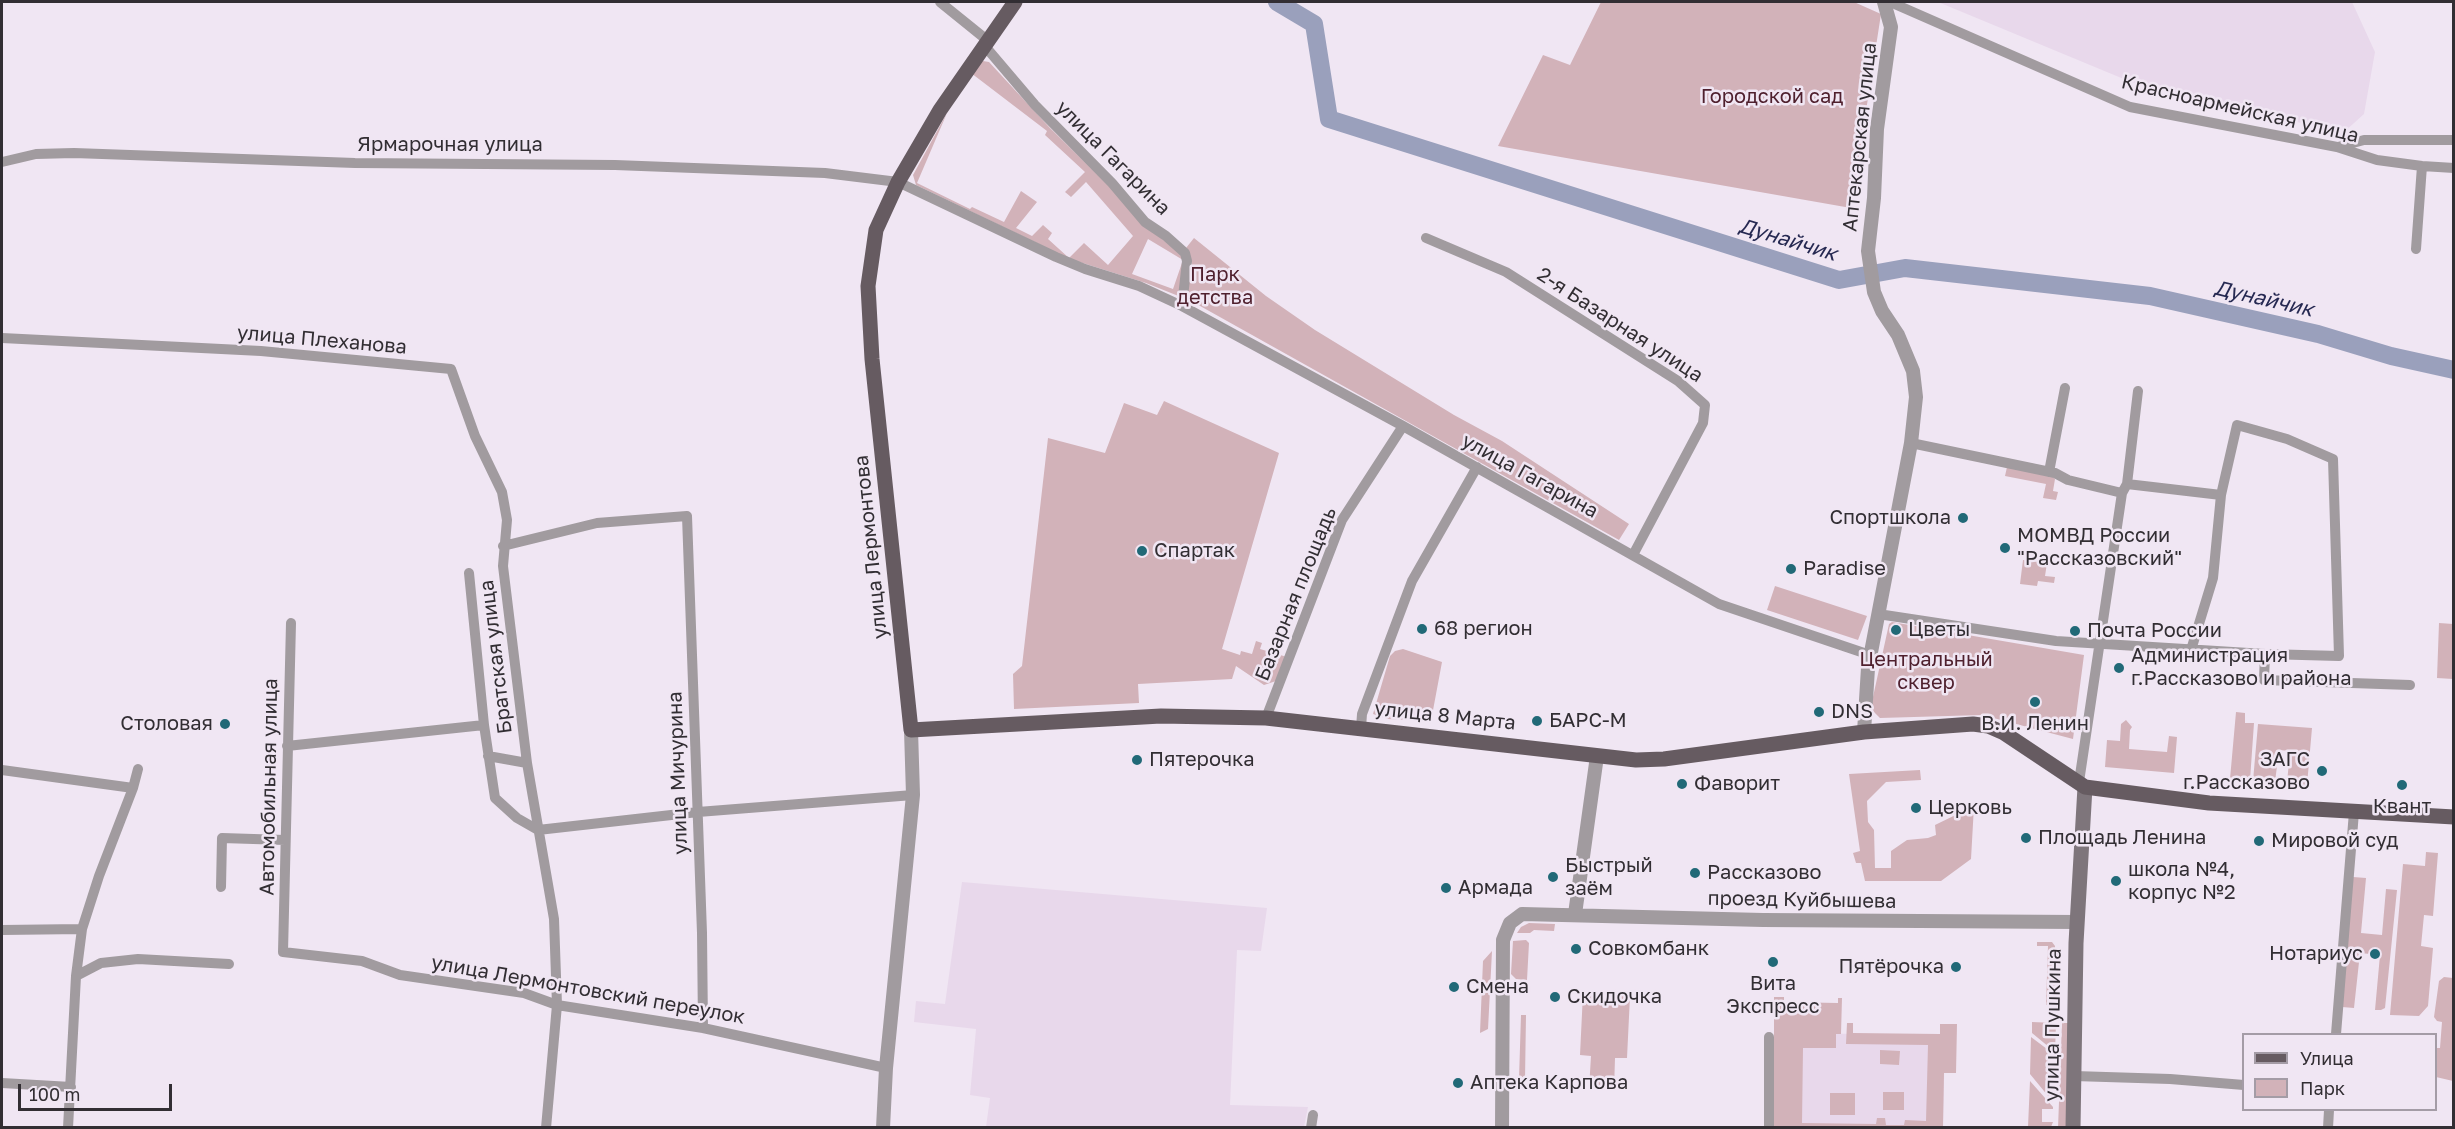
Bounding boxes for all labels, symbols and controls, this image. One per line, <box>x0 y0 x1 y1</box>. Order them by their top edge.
street label: Аптекарская улица <box>1838 41 1882 233</box>
street label: Красноармейская улица <box>2119 70 2361 148</box>
park label: Городской сад <box>1701 85 1843 109</box>
street label: улица Гагарина <box>1051 96 1175 220</box>
street label: Ярмарочная улица <box>357 133 543 157</box>
water label: Дунайчик <box>1736 213 1840 267</box>
street label: 2-я Базарная улица <box>1533 262 1707 388</box>
park label: Парк детства <box>1177 263 1253 310</box>
water label: Дунайчик <box>2212 275 2316 323</box>
street label: улица Плеханова <box>236 321 408 359</box>
street label: улица Гагарина <box>1458 429 1602 523</box>
street label: улица Лермонтова <box>849 454 893 640</box>
street label: Базарная площадь <box>1250 504 1342 684</box>
place label: Спортшкола <box>1829 506 1951 530</box>
marker: Спортшкола <box>1956 511 1970 525</box>
place label: МОМВД России "Рассказовский" <box>2017 524 2182 571</box>
place label: Спартак <box>1154 539 1235 563</box>
marker: МОМВД России "Рассказовский" <box>1998 541 2012 555</box>
marker: Спартак <box>1135 544 1149 558</box>
place label: Paradise <box>1803 557 1886 581</box>
marker: Paradise <box>1784 562 1798 576</box>
street label: Братская улица <box>475 579 517 735</box>
place label: 68 регион <box>1434 617 1533 641</box>
place label: Цветы <box>1908 618 1970 642</box>
place label: Почта России <box>2087 619 2222 643</box>
marker: 68 регион <box>1415 622 1429 636</box>
marker: Цветы <box>1889 623 1903 637</box>
marker: Почта России <box>2068 624 2082 638</box>
place label: Администрация г.Рассказово и района <box>2131 644 2351 691</box>
park label: Центральный сквер <box>1859 648 1993 695</box>
marker: Администрация г.Рассказово и района <box>2112 661 2126 675</box>
street label: Автомобильная улица <box>255 678 283 896</box>
street label: улица Мичурина <box>663 691 693 855</box>
marker: В.И. Ленин <box>2028 695 2042 709</box>
street label: улица 8 Марта <box>1373 697 1517 735</box>
place label: DNS <box>1831 700 1873 724</box>
marker: DNS <box>1812 705 1826 719</box>
place label: БАРС-М <box>1549 709 1627 733</box>
place label: Столовая <box>120 712 213 736</box>
place label: В.И. Ленин <box>1981 712 2089 736</box>
marker: БАРС-М <box>1530 714 1544 728</box>
marker: Столовая <box>218 717 232 731</box>
place label: Пятерочка <box>1149 748 1255 772</box>
place label: ЗАГС г.Рассказово <box>2183 748 2310 795</box>
marker: Пятерочка <box>1130 753 1144 767</box>
marker: ЗАГС г.Рассказово <box>2315 764 2329 778</box>
place label: Фаворит <box>1694 772 1780 796</box>
marker: Фаворит <box>1675 777 1689 791</box>
marker: Квант <box>2395 778 2409 792</box>
place label: Квант <box>2373 795 2431 819</box>
place label: Церковь <box>1928 796 2012 820</box>
marker: Церковь <box>1909 801 1923 815</box>
place label: Площадь Ленина <box>2038 826 2206 850</box>
place label: Мировой суд <box>2271 829 2398 853</box>
marker: Площадь Ленина <box>2019 831 2033 845</box>
marker: Мировой суд <box>2252 834 2266 848</box>
place label: Быстрый заём <box>1565 854 1653 901</box>
place label: школа №4, корпус №2 <box>2128 858 2236 905</box>
place label: Рассказово <box>1707 861 1822 885</box>
marker: Рассказово <box>1688 866 1702 880</box>
marker: Быстрый заём <box>1546 870 1560 884</box>
marker: школа №4, корпус №2 <box>2109 874 2123 888</box>
place label: Армада <box>1458 876 1533 900</box>
marker: Армада <box>1439 881 1453 895</box>
street label: проезд Куйбышева <box>1707 886 1897 914</box>
place label: Совкомбанк <box>1588 937 1709 961</box>
marker: Совкомбанк <box>1569 942 1583 956</box>
place label: Нотариус <box>2269 942 2363 966</box>
marker: Нотариус <box>2368 947 2382 961</box>
street label: улица Пушкина <box>2040 948 2066 1102</box>
street label: улица Лермонтовский переулок <box>429 951 747 1029</box>
marker: Вита Экспресс <box>1766 955 1780 969</box>
place label: Пятёрочка <box>1838 955 1944 979</box>
marker: Пятёрочка <box>1949 960 1963 974</box>
place label: Вита Экспресс <box>1726 972 1820 1019</box>
place label: Смена <box>1466 975 1529 999</box>
marker: Смена <box>1447 980 1461 994</box>
place label: Скидочка <box>1567 985 1662 1009</box>
marker: Скидочка <box>1548 990 1562 1004</box>
legend <box>2242 1033 2437 1111</box>
text: Улица <box>2300 1047 2354 1069</box>
place label: Аптека Карпова <box>1470 1071 1628 1095</box>
scale bar <box>21 1072 176 1110</box>
marker: Аптека Карпова <box>1451 1076 1465 1090</box>
text: Парк <box>2300 1077 2345 1099</box>
text: 100 m <box>29 1083 80 1105</box>

